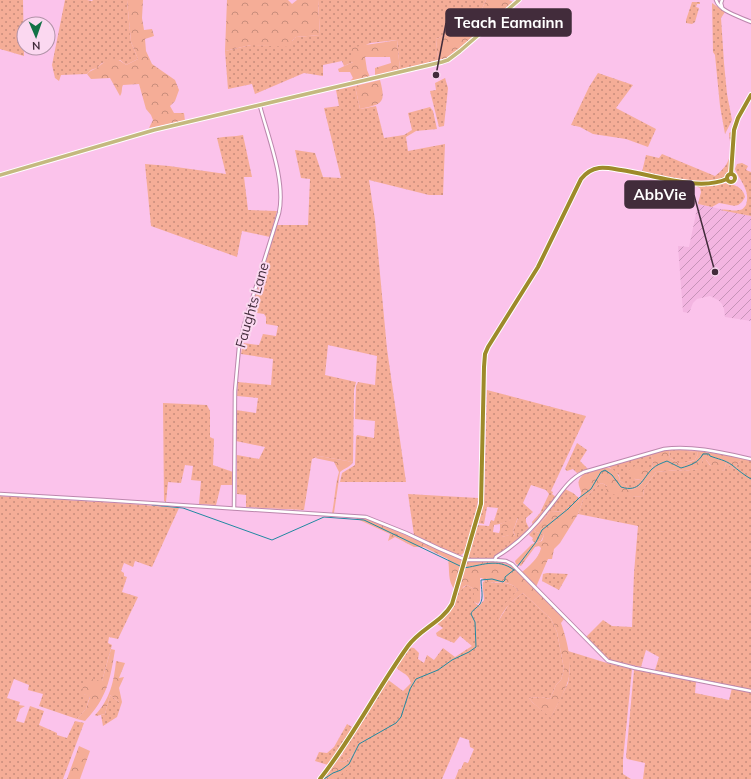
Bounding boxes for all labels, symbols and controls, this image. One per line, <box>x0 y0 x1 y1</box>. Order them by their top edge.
callout: Teach Eamainn <box>446 9 571 36</box>
text: Teach Eamainn <box>454 13 564 32</box>
north arrow <box>16 16 56 56</box>
text: N <box>32 39 41 53</box>
callout: AbbVie <box>625 181 694 208</box>
text: AbbVie <box>634 185 686 204</box>
street label: Faughts Lane <box>231 260 273 350</box>

